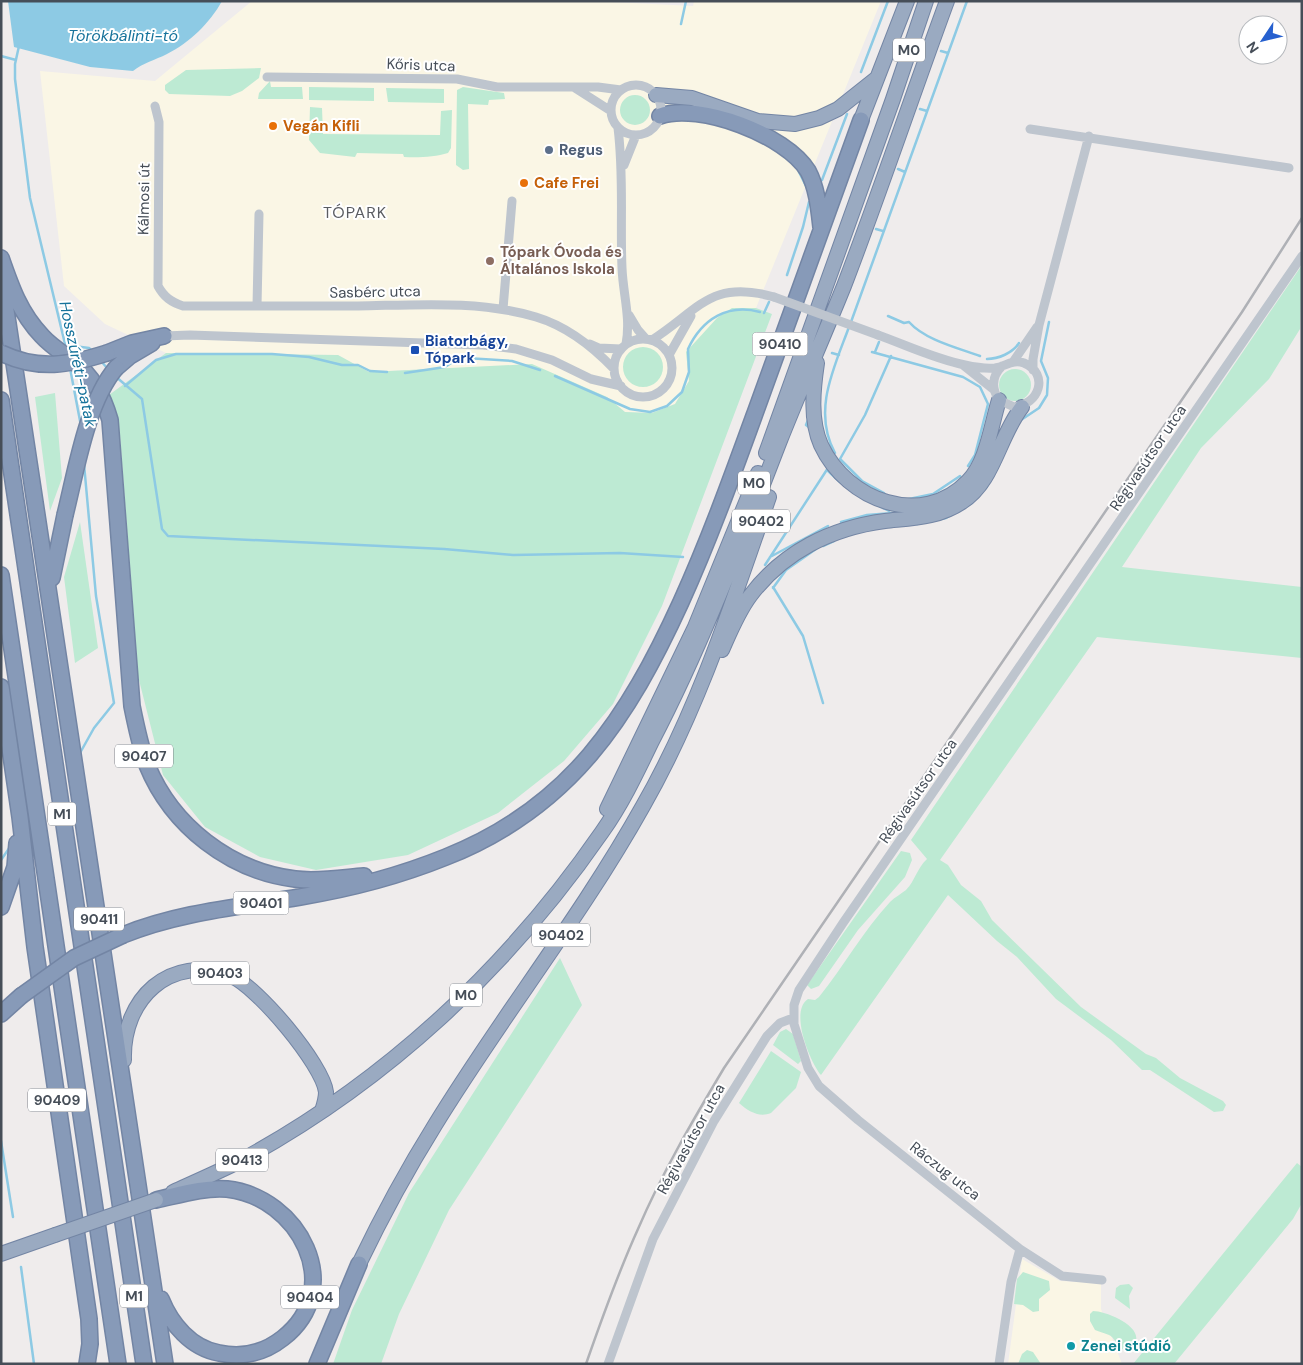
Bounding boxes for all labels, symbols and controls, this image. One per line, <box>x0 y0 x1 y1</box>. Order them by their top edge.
north arrow <box>1238 15 1288 65</box>
water label: Törökbálinti-tó <box>68 25 178 46</box>
road number: M0 <box>893 38 925 62</box>
text: N <box>1242 38 1263 57</box>
street label: Kőris utca <box>386 54 456 76</box>
place label: Vegán Kifli <box>283 116 360 136</box>
marker: Vegán Kifli <box>267 120 279 132</box>
place label: Regus <box>559 140 603 160</box>
marker: Regus <box>543 144 555 156</box>
street label: Kálmosi út <box>133 163 155 235</box>
place label: Cafe Frei <box>534 173 599 193</box>
marker: Cafe Frei <box>518 177 530 189</box>
district label: TÓPARK <box>323 202 387 223</box>
place label: Tópark Óvoda és Általános Iskola <box>500 242 622 279</box>
marker: Tópark Óvoda és Általános Iskola <box>484 255 496 267</box>
street label: Sasbérc utca <box>329 281 421 303</box>
water label: Hosszúréti-patak <box>54 299 102 430</box>
place label: Biatorbágy, Tópark <box>425 331 509 368</box>
road number: 90410 <box>752 332 808 356</box>
marker: Biatorbágy, Tópark <box>409 344 421 356</box>
street label: Régivasútsor utca <box>1105 401 1191 515</box>
road number: M0 <box>738 472 770 494</box>
road number: 90402 <box>732 510 790 532</box>
street label: Régivasútsor utca <box>874 735 962 847</box>
road number: 90407 <box>115 744 173 768</box>
road number: M1 <box>48 802 76 826</box>
road number: 90401 <box>234 891 288 914</box>
road number: 90411 <box>74 908 124 931</box>
road number: 90402 <box>532 924 590 946</box>
road number: 90403 <box>191 961 249 984</box>
road number: M0 <box>450 984 482 1006</box>
street label: Régivasútsor utca <box>652 1080 730 1198</box>
road number: 90409 <box>28 1088 86 1112</box>
street label: Ráczug utca <box>906 1137 984 1205</box>
road number: 90413 <box>216 1148 268 1172</box>
road number: M1 <box>120 1284 148 1308</box>
road number: 90404 <box>281 1285 339 1308</box>
place label: Zenei stúdió <box>1081 1336 1171 1356</box>
marker: Zenei stúdió <box>1065 1340 1077 1352</box>

